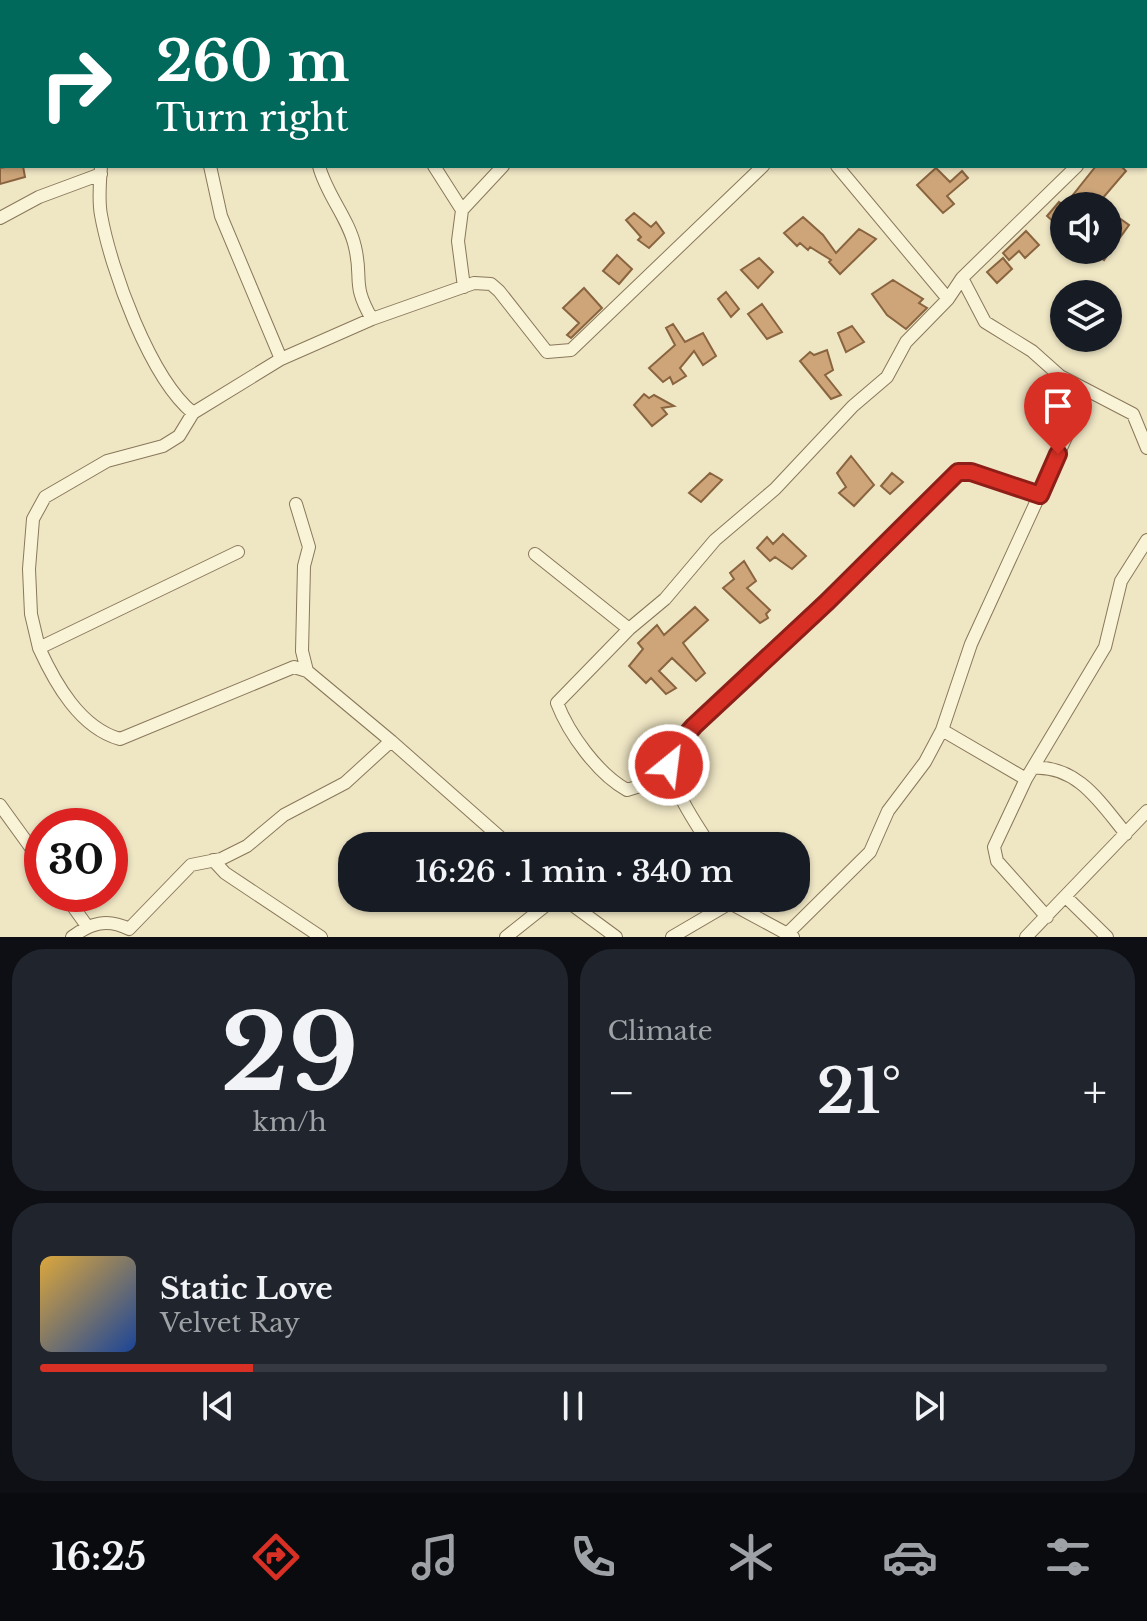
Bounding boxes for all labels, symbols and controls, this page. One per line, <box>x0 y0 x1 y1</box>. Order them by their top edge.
text: 260 m <box>156 27 349 96</box>
icon: right <box>24 32 128 136</box>
text: Turn right <box>156 96 349 141</box>
map controls <box>1050 192 1122 352</box>
button: sound <box>1050 192 1122 264</box>
button: layers <box>1050 280 1122 352</box>
pin <box>1024 372 1092 454</box>
icon: arrive <box>1036 384 1080 428</box>
position arrow <box>627 723 711 807</box>
speed limit sign: 30 <box>24 808 128 912</box>
text: 16:26 · 1 min · 340 m <box>415 853 733 890</box>
text: 29 <box>221 989 359 1118</box>
text: Climate <box>608 1015 713 1047</box>
text: 21° <box>817 1055 902 1129</box>
text: − <box>608 1065 635 1120</box>
text: + <box>1083 1065 1107 1120</box>
text: km/h <box>253 1106 327 1138</box>
text: Static Love <box>160 1270 333 1307</box>
text: Velvet Ray <box>160 1307 300 1339</box>
icon: previous <box>196 1384 240 1428</box>
icon: pause <box>551 1384 595 1428</box>
icon: next <box>907 1384 951 1428</box>
icon: directions <box>248 1529 304 1585</box>
icon: music <box>407 1529 463 1585</box>
icon: phone <box>565 1529 621 1585</box>
icon: climate <box>723 1529 779 1585</box>
icon: car <box>882 1529 938 1585</box>
icon: filters <box>1040 1529 1096 1585</box>
text: 16:25 <box>51 1535 146 1580</box>

